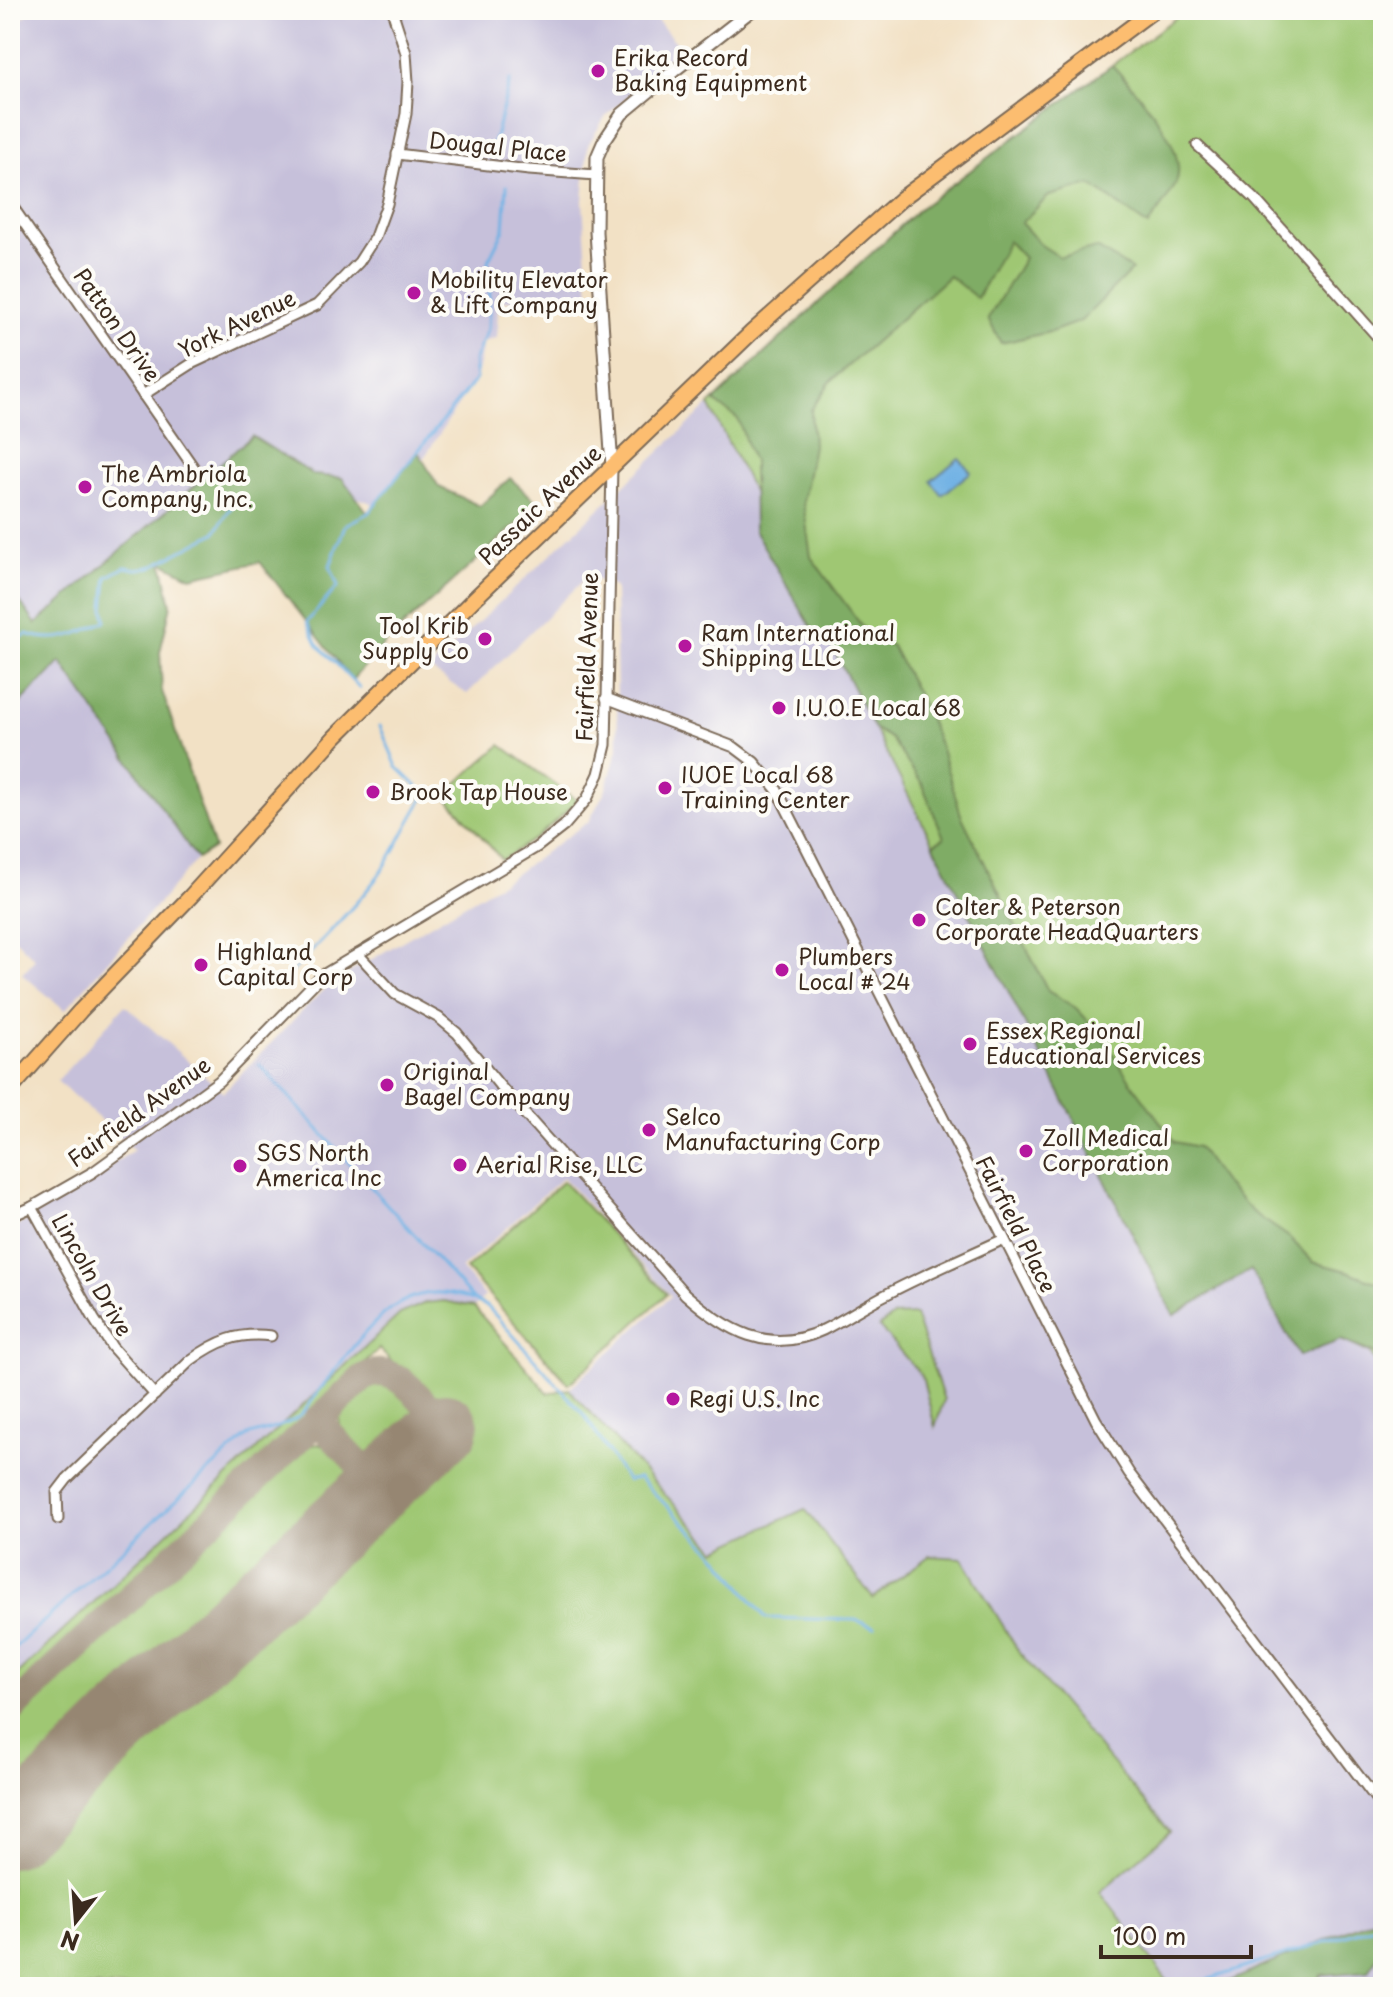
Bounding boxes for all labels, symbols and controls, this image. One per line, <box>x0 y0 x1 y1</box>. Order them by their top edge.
place label: Erika Record Baking Equipment <box>614 40 807 98</box>
marker: Erika Record Baking Equipment <box>589 62 607 80</box>
street label: Dougal Place <box>428 122 569 169</box>
street label: Patton Drive <box>67 260 170 388</box>
place label: Mobility Elevator & Lift Company <box>430 262 609 320</box>
street label: York Avenue <box>172 280 301 365</box>
marker: Mobility Elevator & Lift Company <box>405 284 423 302</box>
street label: Passaic Avenue <box>470 436 608 571</box>
place label: The Ambriola Company, Inc. <box>101 456 253 514</box>
marker: The Ambriola Company, Inc. <box>76 478 94 496</box>
street label: Fairfield Avenue <box>566 572 605 742</box>
place label: Tool Krib Supply Co <box>362 608 469 666</box>
place label: Ram International Shipping LLC <box>701 615 895 673</box>
marker: Tool Krib Supply Co <box>476 630 494 648</box>
marker: Ram International Shipping LLC <box>676 637 694 655</box>
place label: I.U.O.E Local 68 <box>795 690 962 723</box>
marker: I.U.O.E Local 68 <box>770 699 788 717</box>
place label: IUOE Local 68 Training Center <box>681 757 850 815</box>
place label: Brook Tap House <box>389 774 568 807</box>
marker: IUOE Local 68 Training Center <box>656 779 674 797</box>
marker: Brook Tap House <box>364 783 382 801</box>
place label: Colter & Peterson Corporate HeadQuarters <box>935 889 1199 947</box>
marker: Colter & Peterson Corporate HeadQuarters <box>910 911 928 929</box>
place label: Highland Capital Corp <box>217 934 353 992</box>
place label: Plumbers Local # 24 <box>798 939 911 997</box>
marker: Highland Capital Corp <box>192 956 210 974</box>
marker: Plumbers Local # 24 <box>773 961 791 979</box>
place label: Essex Regional Educational Services <box>986 1013 1201 1071</box>
marker: Essex Regional Educational Services <box>961 1035 979 1053</box>
street label: Fairfield Avenue <box>60 1048 217 1174</box>
place label: Original Bagel Company <box>403 1054 571 1112</box>
marker: Original Bagel Company <box>378 1076 396 1094</box>
place label: Selco Manufacturing Corp <box>665 1099 881 1157</box>
place label: Zoll Medical Corporation <box>1042 1120 1169 1178</box>
marker: Selco Manufacturing Corp <box>640 1121 658 1139</box>
place label: SGS North America Inc <box>256 1135 382 1193</box>
marker: Zoll Medical Corporation <box>1017 1142 1035 1160</box>
place label: Aerial Rise, LLC <box>476 1147 644 1180</box>
street label: Fairfield Place <box>969 1149 1066 1297</box>
marker: Aerial Rise, LLC <box>451 1156 469 1174</box>
marker: SGS North America Inc <box>231 1157 249 1175</box>
street label: Lincoln Drive <box>45 1207 142 1342</box>
place label: Regi U.S. Inc <box>689 1381 820 1414</box>
marker: Regi U.S. Inc <box>664 1390 682 1408</box>
north arrow <box>36 1881 116 1961</box>
scale bar <box>1101 1909 1251 1959</box>
text: 100 m <box>1113 1917 1186 1953</box>
text: N <box>57 1923 83 1960</box>

